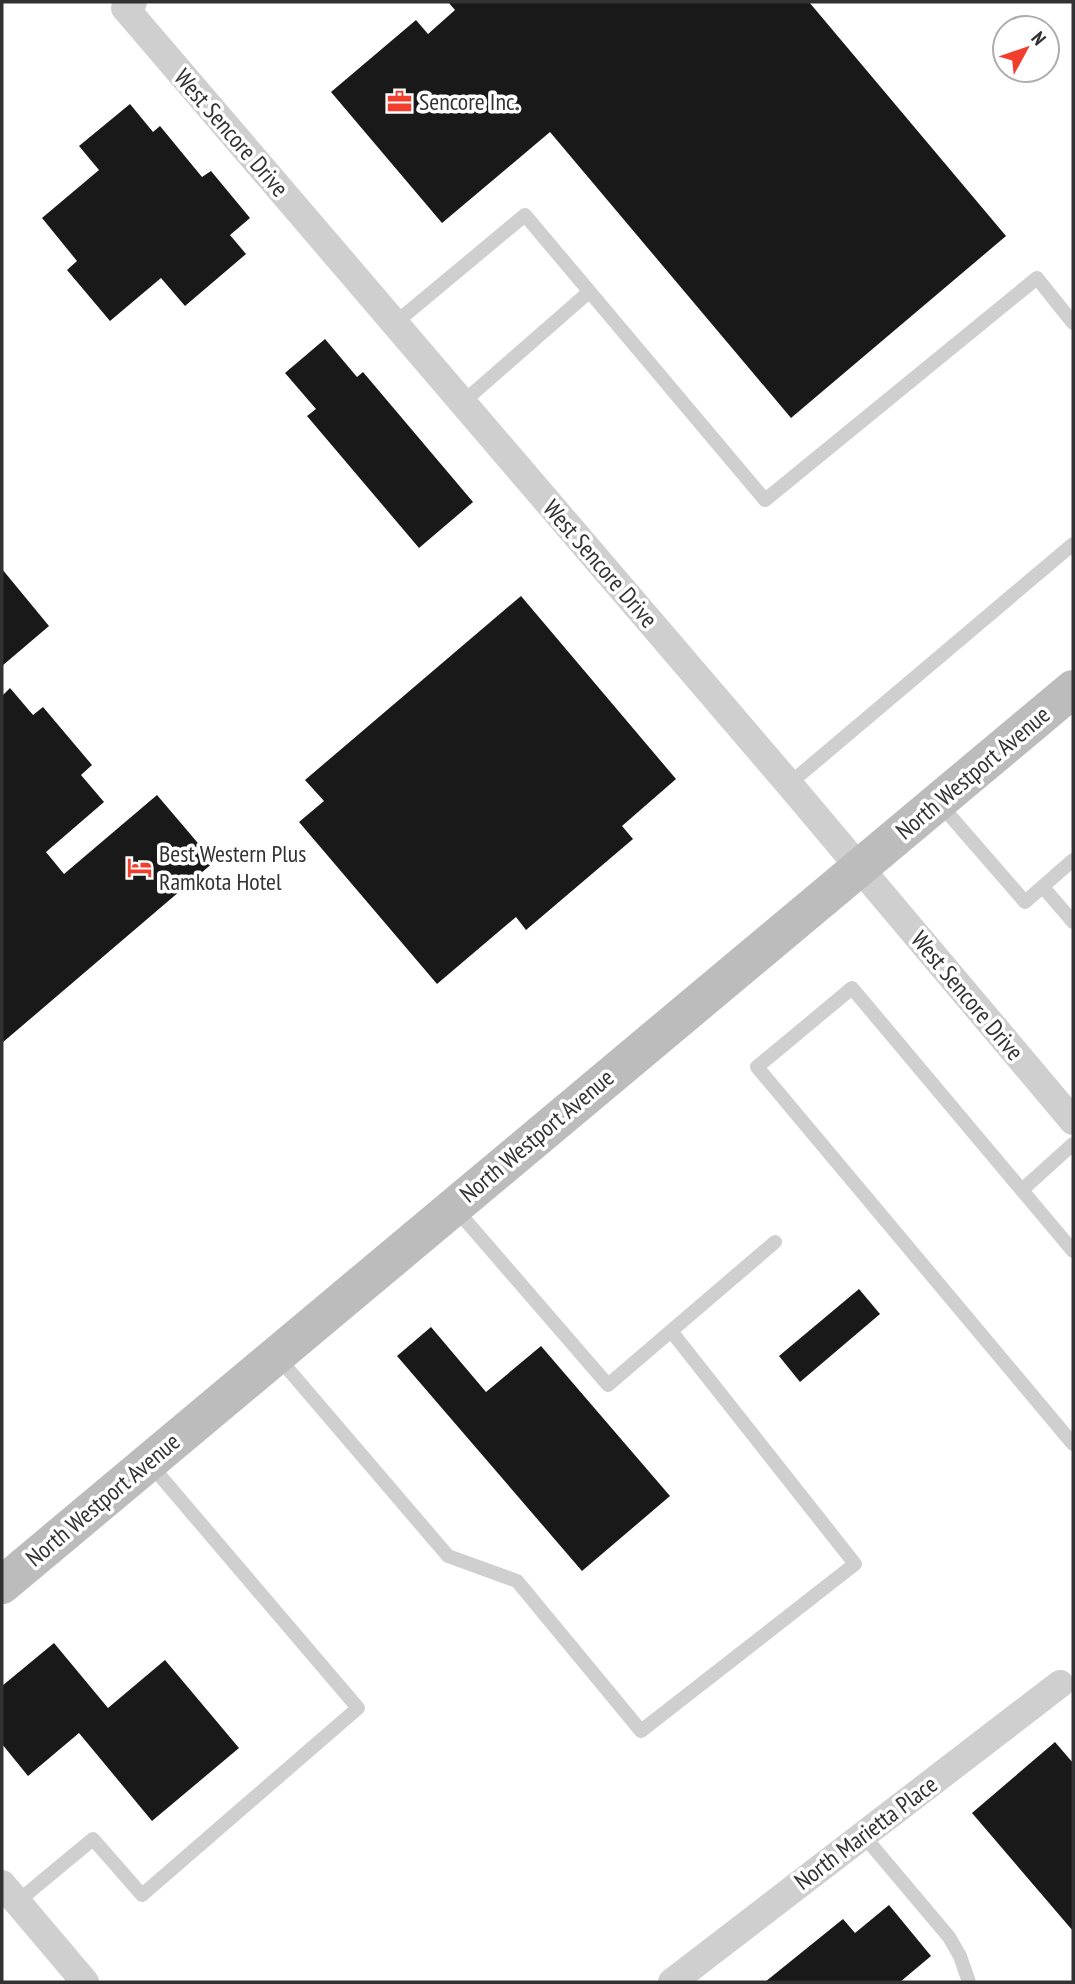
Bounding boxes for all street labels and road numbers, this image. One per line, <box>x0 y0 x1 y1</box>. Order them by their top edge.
street label: West Sencore Drive <box>167 62 295 203</box>
street label: West Sencore Drive <box>536 493 664 634</box>
street label: North Westport Avenue <box>889 699 1056 846</box>
street label: West Sencore Drive <box>904 925 1030 1067</box>
street label: North Westport Avenue <box>453 1062 620 1209</box>
street label: North Westport Avenue <box>19 1426 186 1573</box>
street label: North Marietta Place <box>788 1769 943 1897</box>

